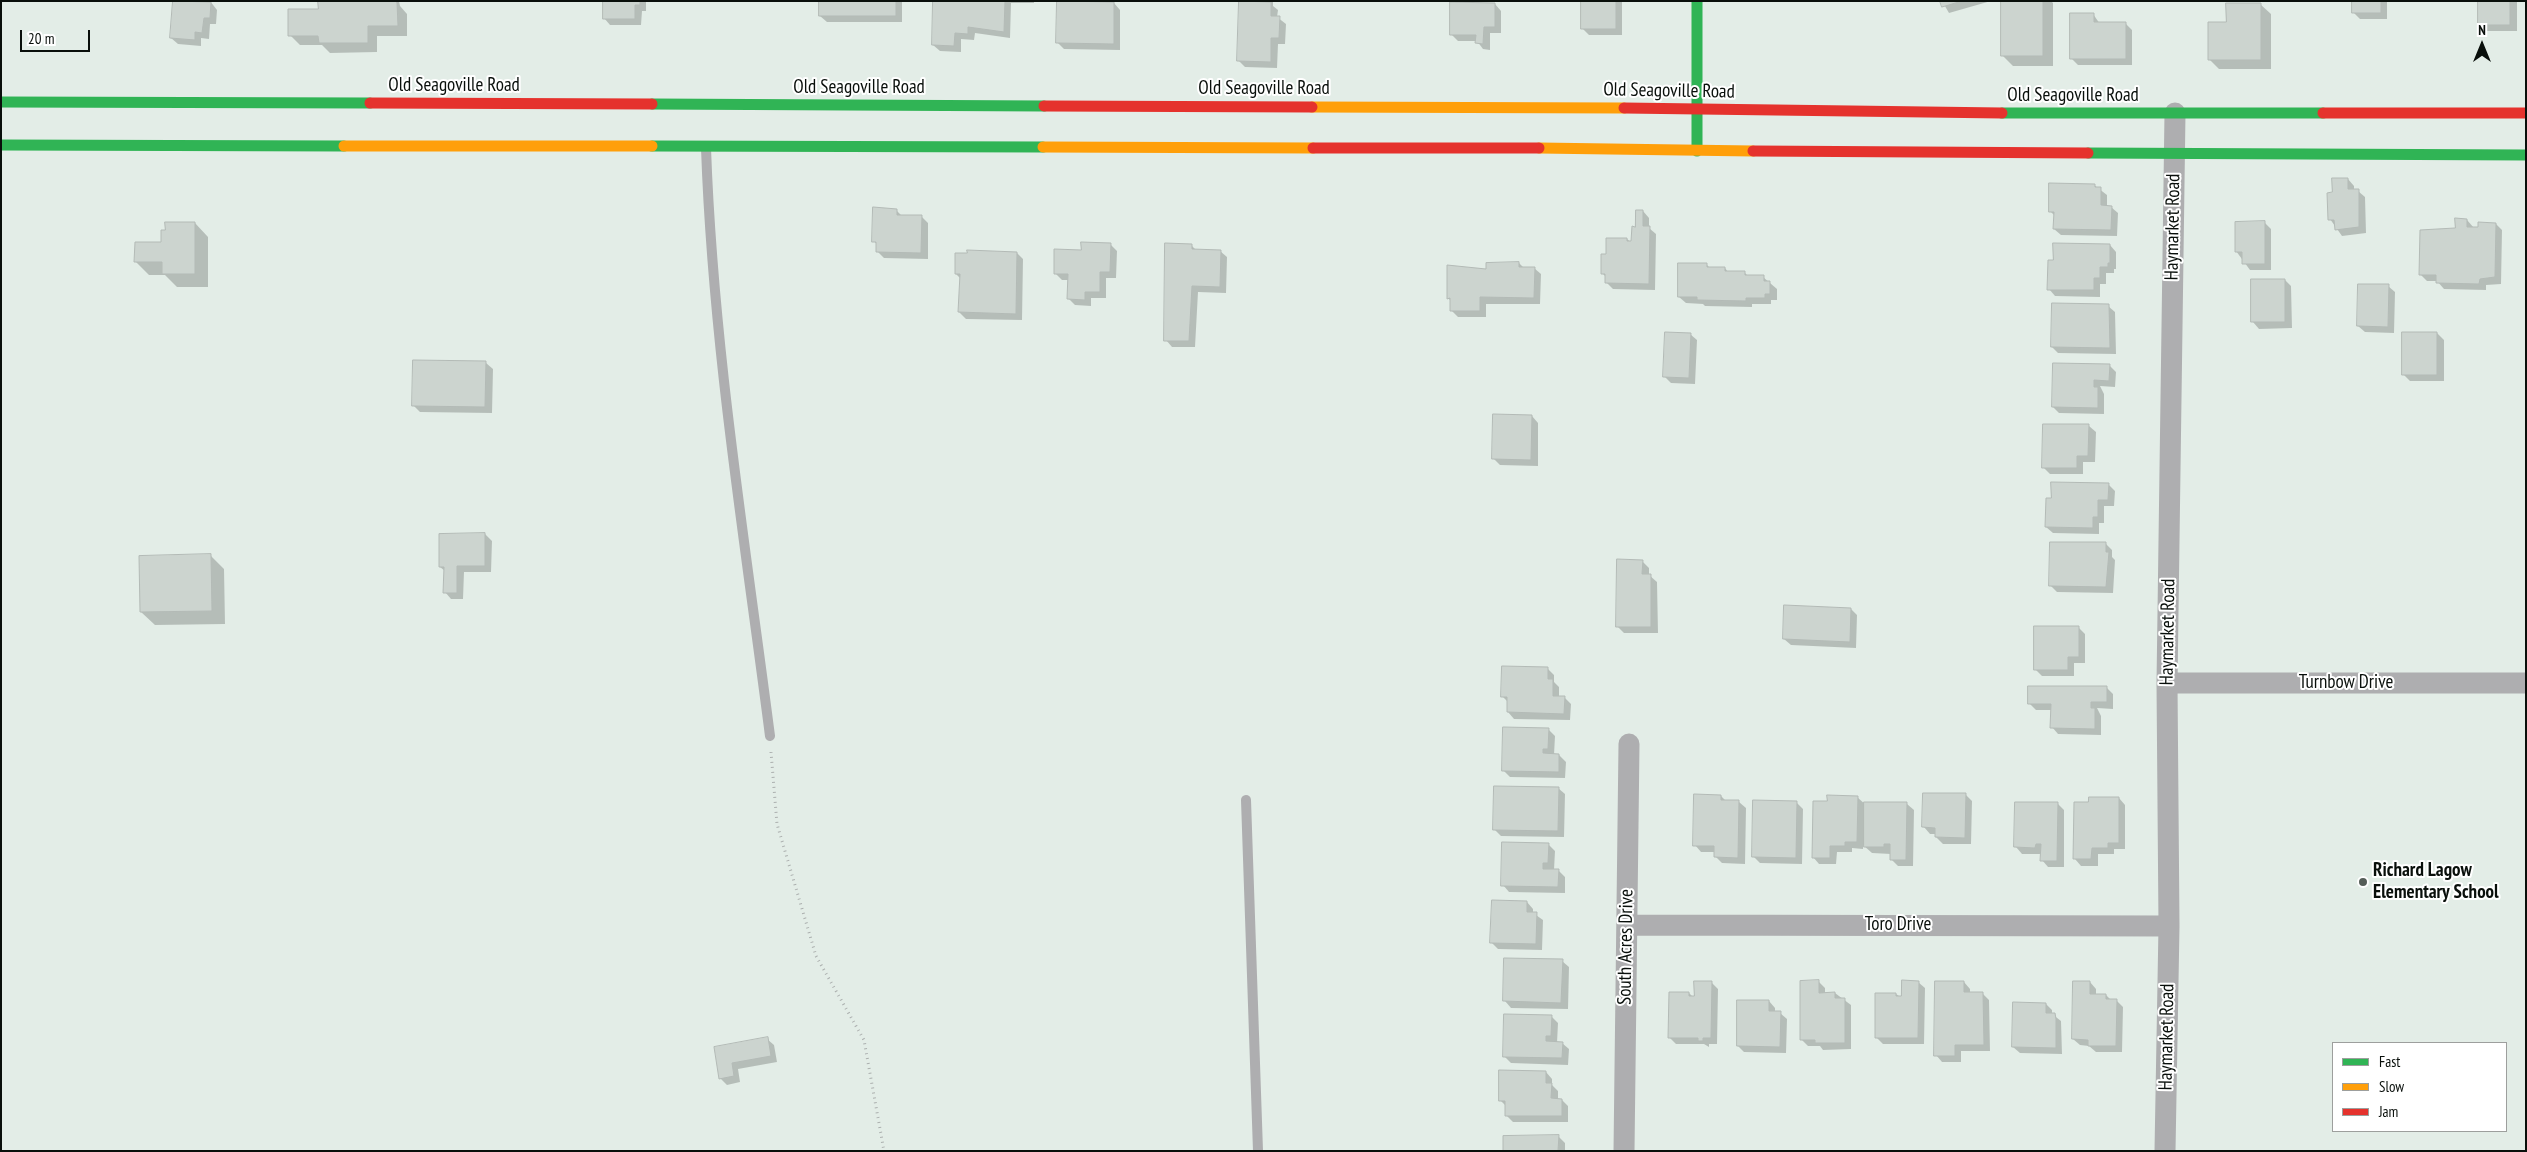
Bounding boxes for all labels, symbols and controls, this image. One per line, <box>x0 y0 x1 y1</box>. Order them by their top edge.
scale bar <box>22 20 92 52</box>
north arrow <box>2457 20 2507 70</box>
text: N <box>2478 21 2486 39</box>
text: 20 m <box>28 29 54 48</box>
street label: Old Seagoville Road <box>388 75 520 97</box>
street label: Old Seagoville Road <box>793 77 925 99</box>
street label: Old Seagoville Road <box>1198 78 1330 100</box>
street label: Old Seagoville Road <box>1603 78 1735 104</box>
street label: Old Seagoville Road <box>2007 85 2139 107</box>
street label: Haymarket Road <box>2161 173 2185 281</box>
street label: Haymarket Road <box>2156 578 2180 686</box>
street label: Turnbow Drive <box>2299 672 2393 694</box>
place label: Richard Lagow Elementary School <box>2373 860 2499 904</box>
marker: Richard Lagow Elementary School <box>2357 876 2369 888</box>
street label: South Acres Drive <box>1614 889 1638 1005</box>
street label: Toro Drive <box>1865 914 1931 936</box>
street label: Haymarket Road <box>2155 983 2179 1091</box>
legend <box>2332 1042 2507 1132</box>
text: Fast <box>2379 1052 2400 1071</box>
text: Slow <box>2379 1077 2404 1096</box>
text: Jam <box>2379 1102 2398 1121</box>

